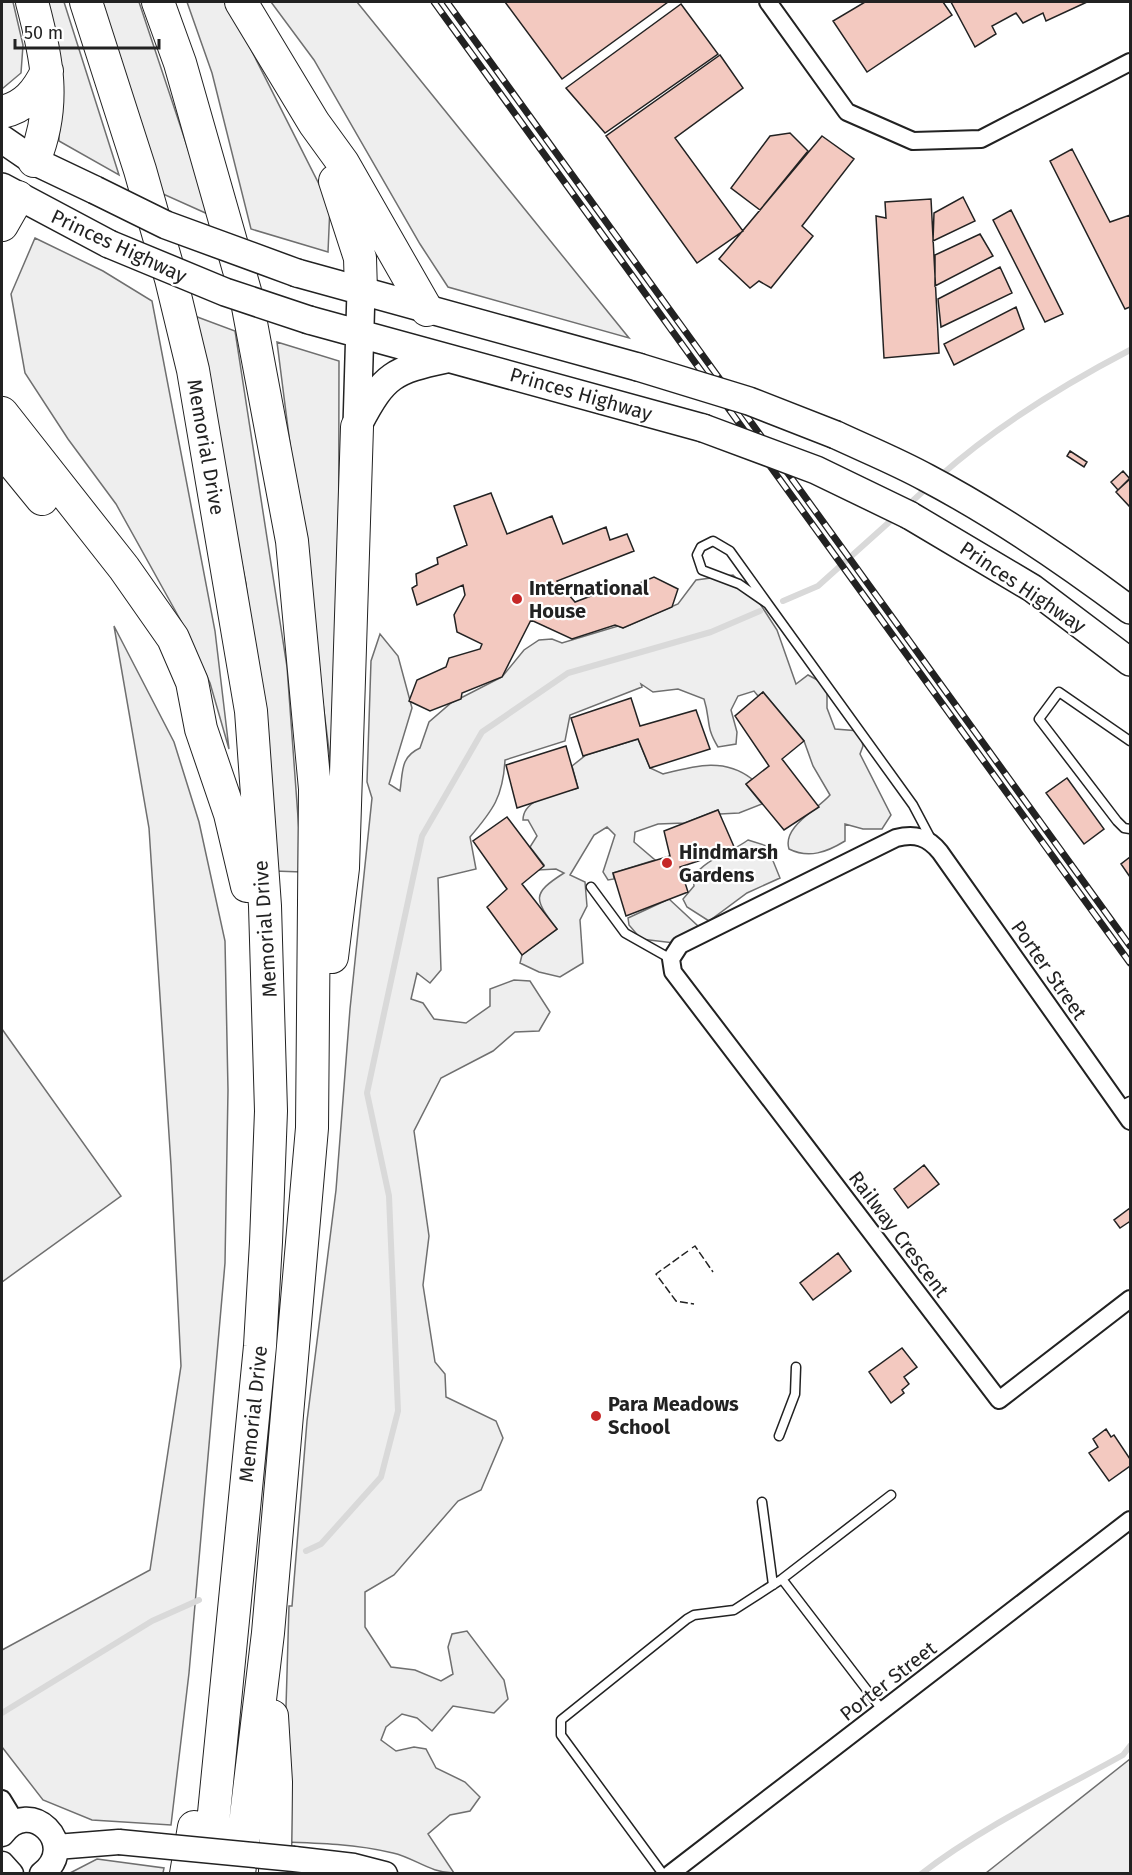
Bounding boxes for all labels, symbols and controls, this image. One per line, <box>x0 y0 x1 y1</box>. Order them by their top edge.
scale bar <box>15 12 159 50</box>
text: 50 m <box>24 22 63 44</box>
street label: Princes Highway <box>47 204 191 288</box>
street label: Princes Highway <box>507 362 655 426</box>
street label: Memorial Drive <box>182 377 230 517</box>
street label: Princes Highway <box>955 536 1091 638</box>
place label: International House <box>529 576 649 623</box>
marker: International House <box>510 592 524 606</box>
place label: Hindmarsh Gardens <box>679 840 778 887</box>
marker: Hindmarsh Gardens <box>660 856 674 870</box>
street label: Memorial Drive <box>248 860 282 998</box>
street label: Porter Street <box>1006 916 1092 1025</box>
street label: Railway Crescent <box>844 1166 955 1302</box>
street label: Memorial Drive <box>234 1344 272 1484</box>
place label: Para Meadows School <box>608 1392 739 1439</box>
marker: Para Meadows School <box>589 1409 603 1423</box>
street label: Porter Street <box>835 1636 942 1726</box>

